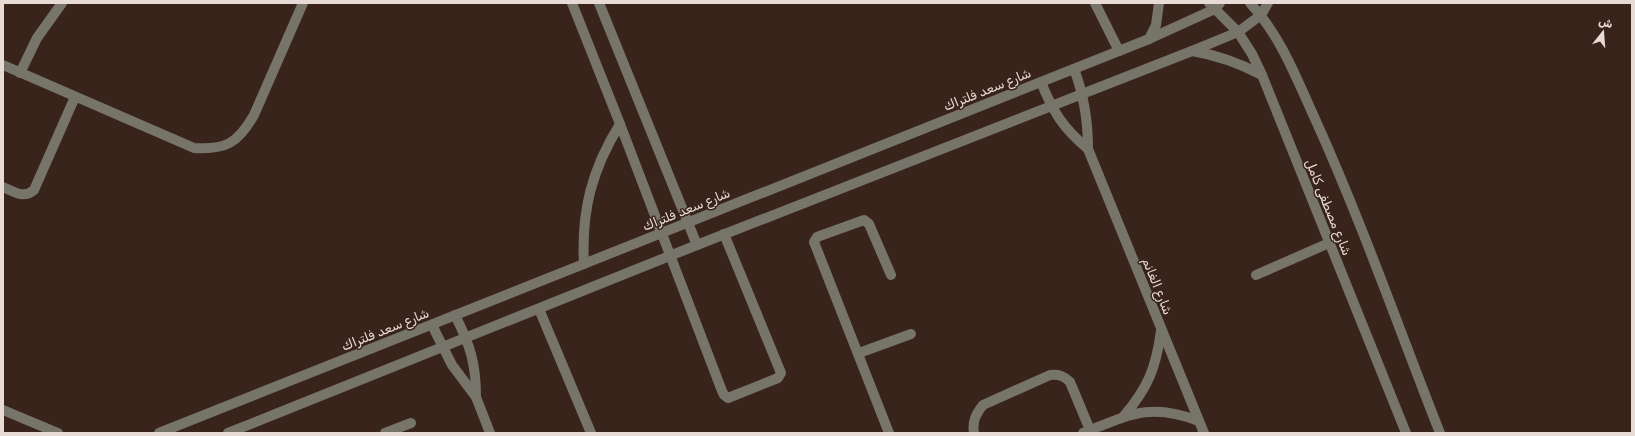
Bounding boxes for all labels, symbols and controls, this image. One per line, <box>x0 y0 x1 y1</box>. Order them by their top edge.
north arrow <box>1583 12 1623 52</box>
text: ش <box>1597 15 1614 31</box>
street label: شارع سعد فلتراك <box>941 65 1034 116</box>
street label: شارع مصطفى كامل <box>1300 157 1355 258</box>
street label: شارع سعد فلتراك <box>640 185 733 236</box>
street label: شارع الغانم <box>1137 255 1176 318</box>
street label: شارع سعد فلتراك <box>339 305 432 356</box>

